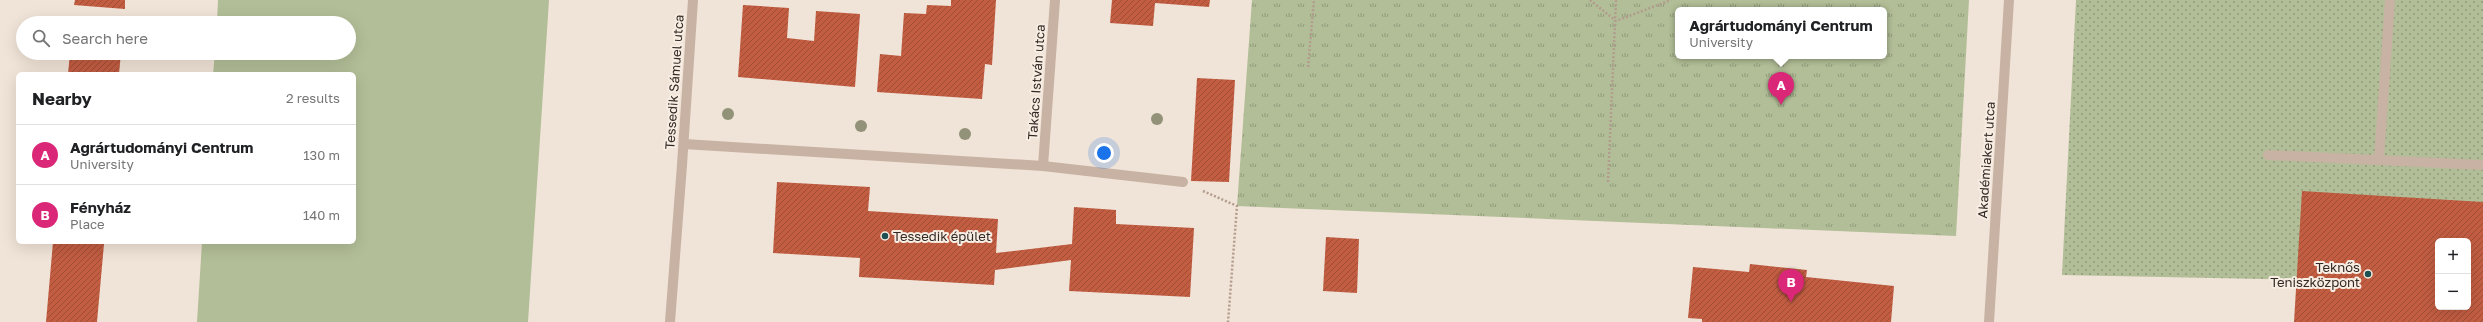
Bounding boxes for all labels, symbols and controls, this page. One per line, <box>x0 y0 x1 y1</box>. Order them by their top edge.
popup <box>1675 7 1887 59</box>
street label: Tessedik Sámuel utca <box>661 14 687 150</box>
search box <box>16 16 356 60</box>
text: Agrártudományi Centrum <box>1689 16 1873 34</box>
street label: Takács István utca <box>1024 24 1048 140</box>
icon: search <box>30 27 52 49</box>
text: Search here <box>62 29 148 47</box>
text: University <box>1689 34 1753 50</box>
pin: A <box>1768 72 1794 105</box>
text: Nearby <box>32 88 92 109</box>
text: 2 results <box>286 90 340 106</box>
street label: Akadémiakert utca <box>1974 101 1998 219</box>
text: Agrártudományi Centrum <box>70 138 253 156</box>
your location <box>1094 143 1114 163</box>
text: A <box>40 147 50 163</box>
text: 130 m <box>303 147 340 163</box>
text: University <box>70 156 134 172</box>
text: Fényház <box>70 198 131 216</box>
text: B <box>40 207 50 223</box>
text: 140 m <box>303 207 340 223</box>
text: Place <box>70 216 105 232</box>
place label: Tessedik épület <box>893 228 991 244</box>
marker: Tessedik épület <box>880 231 890 241</box>
map controls <box>2435 238 2471 310</box>
button: + <box>2435 238 2471 274</box>
place label: Teknős Teniszközpont <box>2270 259 2360 290</box>
pin: B <box>1778 269 1804 302</box>
marker: Teknős Teniszközpont <box>2363 269 2373 279</box>
button: − <box>2435 274 2471 310</box>

